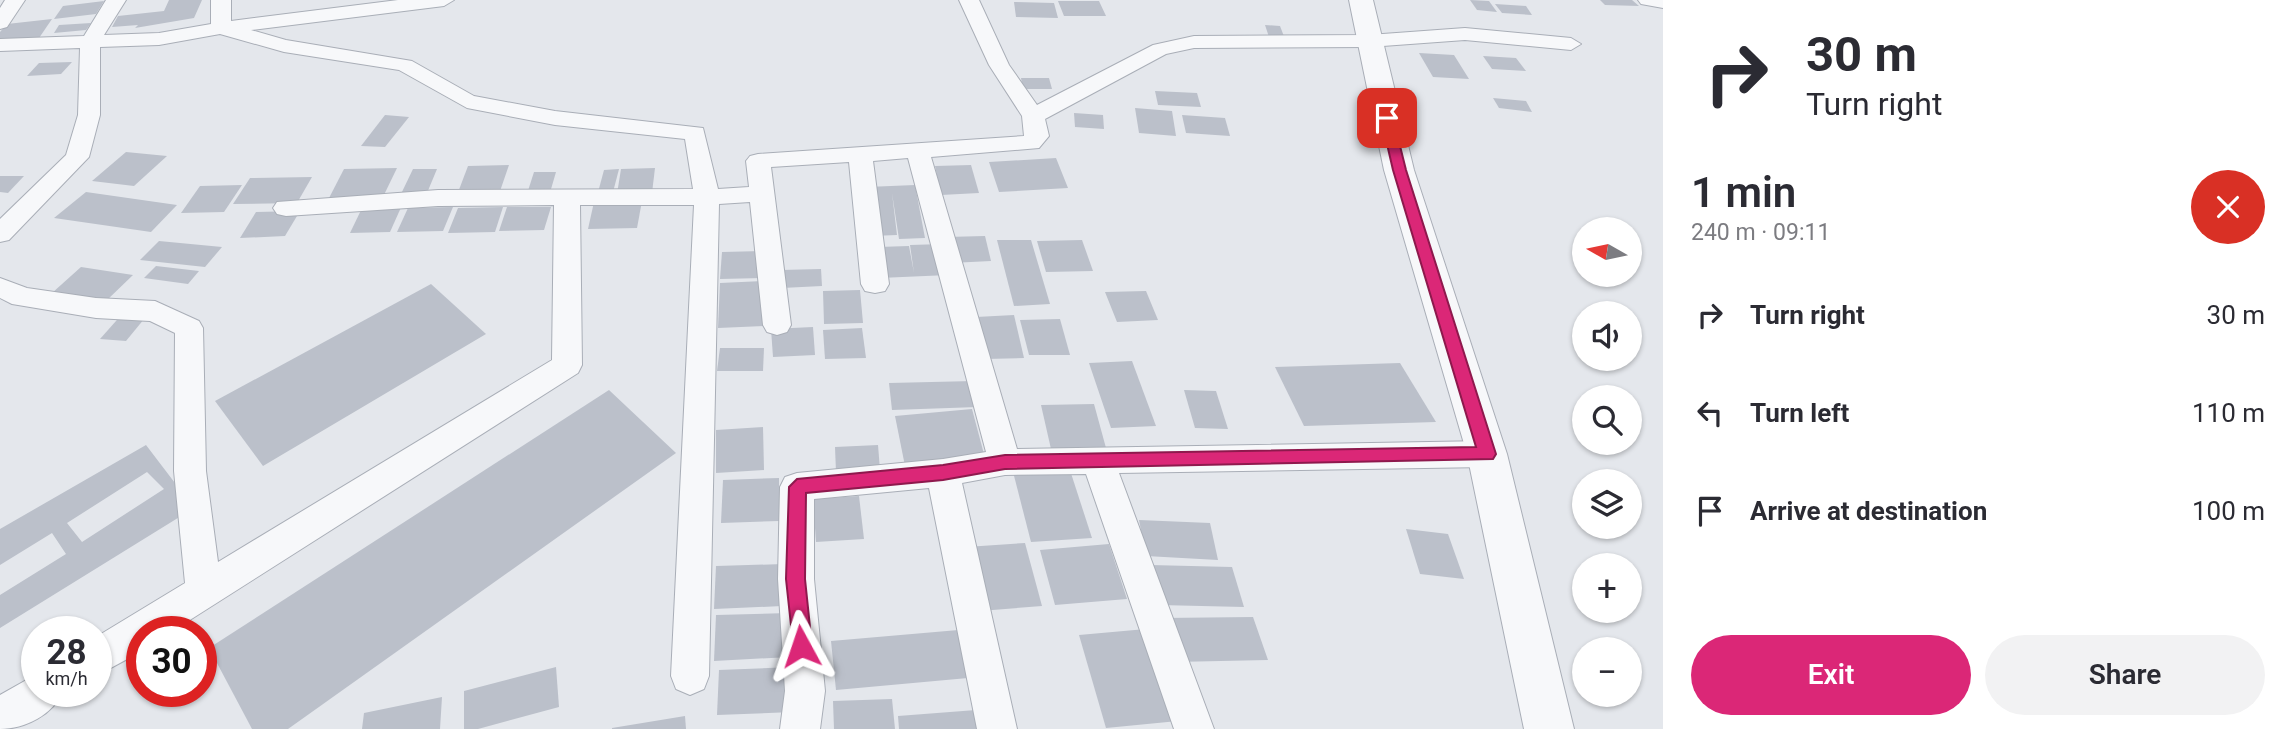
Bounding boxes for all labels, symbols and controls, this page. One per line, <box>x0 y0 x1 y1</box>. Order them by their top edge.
text: 30 m <box>1806 26 1917 83</box>
icon: right <box>1691 28 1782 119</box>
text: Turn right <box>1806 85 1942 123</box>
pin <box>1357 88 1417 148</box>
icon: arrive <box>1368 99 1406 137</box>
text: 1 min <box>1691 168 1796 217</box>
button: close <box>2191 170 2265 244</box>
north arrow <box>1572 217 1642 287</box>
map controls <box>1572 217 1642 707</box>
text: 240 m · 09:11 <box>1691 219 1830 246</box>
icon: right <box>1691 296 1729 334</box>
text: Turn right <box>1750 300 1865 330</box>
text: 30 m <box>2207 300 2265 330</box>
button: sound <box>1572 301 1642 371</box>
button: search <box>1572 385 1642 455</box>
icon: left <box>1691 394 1729 432</box>
text: Turn left <box>1750 398 1849 428</box>
text: 110 m <box>2192 398 2265 428</box>
button: layers <box>1572 469 1642 539</box>
icon: arrive <box>1691 492 1729 530</box>
text: Arrive at destination <box>1750 496 1987 526</box>
text: 100 m <box>2192 496 2265 526</box>
button: + <box>1572 553 1642 623</box>
position arrow <box>764 609 838 683</box>
speed limit sign: 30 <box>126 616 217 707</box>
text: 28 <box>46 632 87 673</box>
button: Exit <box>1691 635 1971 715</box>
button: Share <box>1985 635 2265 715</box>
button: − <box>1572 637 1642 707</box>
text: km/h <box>45 668 88 689</box>

